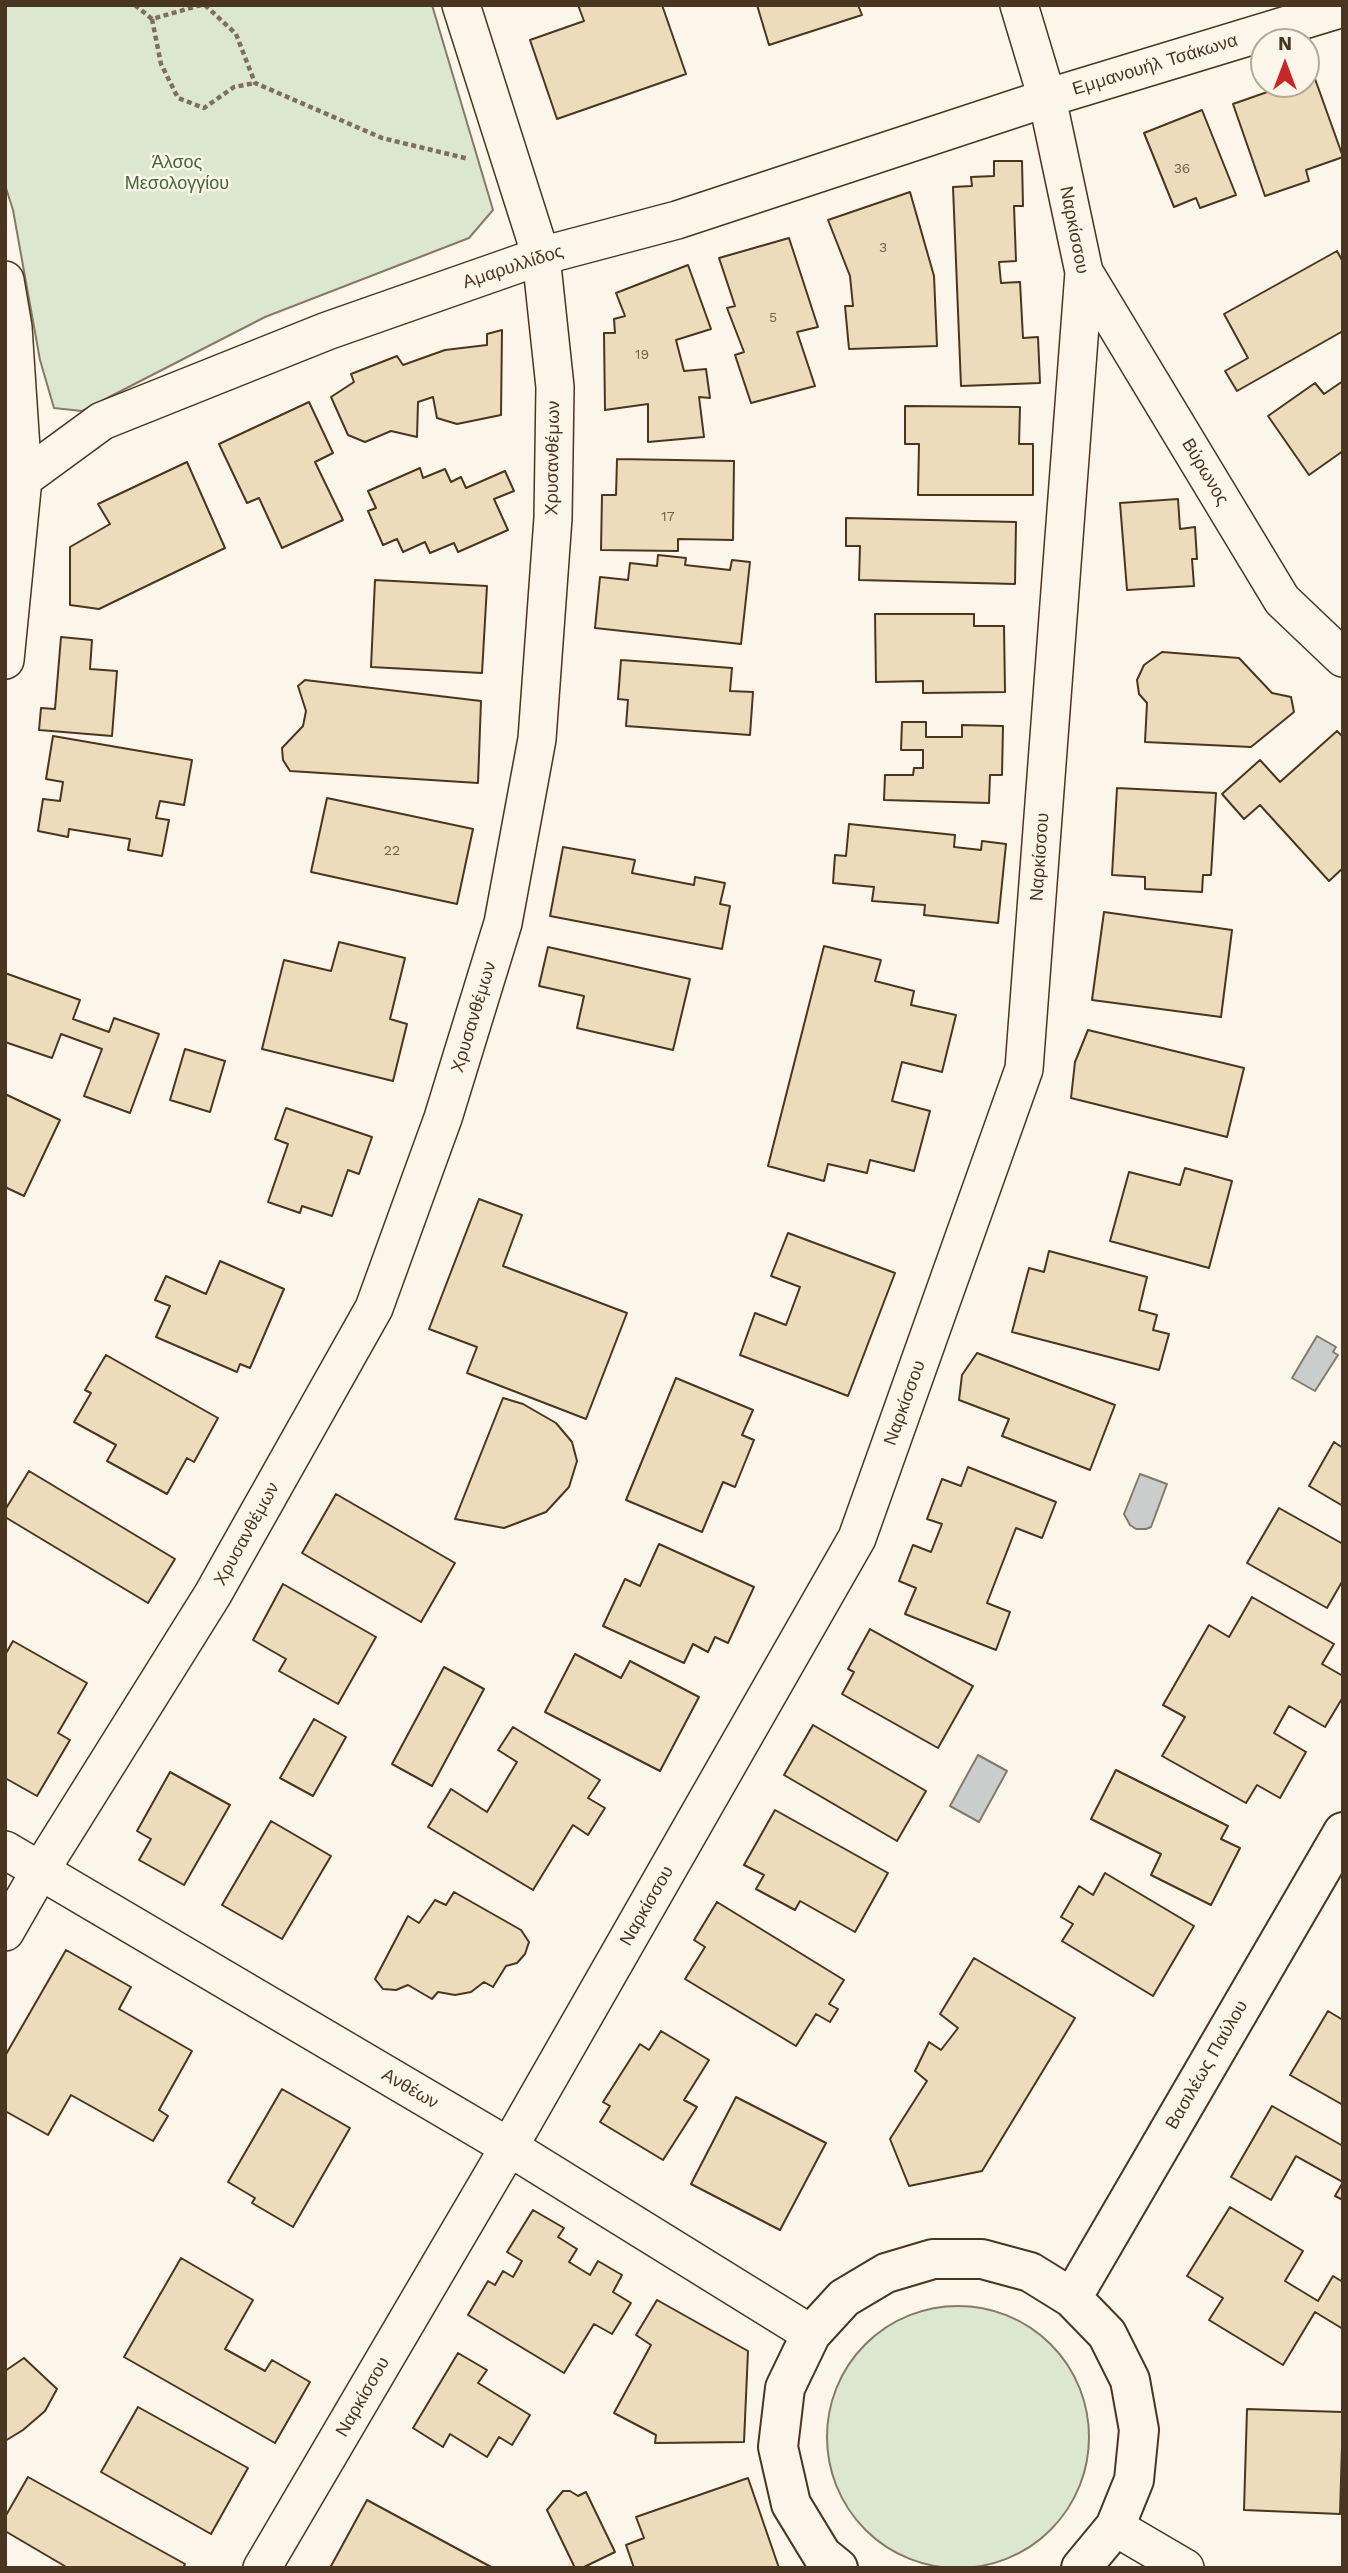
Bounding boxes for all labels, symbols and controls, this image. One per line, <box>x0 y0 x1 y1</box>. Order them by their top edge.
north arrow <box>1250 28 1320 98</box>
street label: Εμμανουήλ Τσάκωνα <box>1070 30 1240 100</box>
text: N <box>1278 32 1292 55</box>
park label: Άλσος Μεσολογγίου <box>125 152 229 194</box>
house number: 36 <box>1174 161 1190 177</box>
street label: Ναρκίσσου <box>1055 184 1093 276</box>
house number: 3 <box>879 240 887 256</box>
street label: Αμαρυλλίδος <box>460 241 566 293</box>
house number: 5 <box>769 310 777 326</box>
house number: 19 <box>635 347 649 363</box>
street label: Χρυσανθέμων <box>541 400 565 516</box>
street label: Βύρωνος <box>1177 435 1233 509</box>
house number: 17 <box>661 509 675 525</box>
street label: Ναρκίσσου <box>1026 812 1054 902</box>
house number: 22 <box>384 843 400 859</box>
street label: Χρυσανθέμων <box>447 959 501 1075</box>
street label: Ναρκίσσου <box>880 1358 930 1448</box>
street label: Χρυσανθέμων <box>210 1479 284 1589</box>
street label: Ναρκίσσου <box>615 1862 679 1950</box>
street label: Βασιλέως Παύλου <box>1161 1997 1253 2133</box>
street label: Ανθέων <box>378 2064 442 2114</box>
street label: Ναρκίσσου <box>331 2353 395 2441</box>

